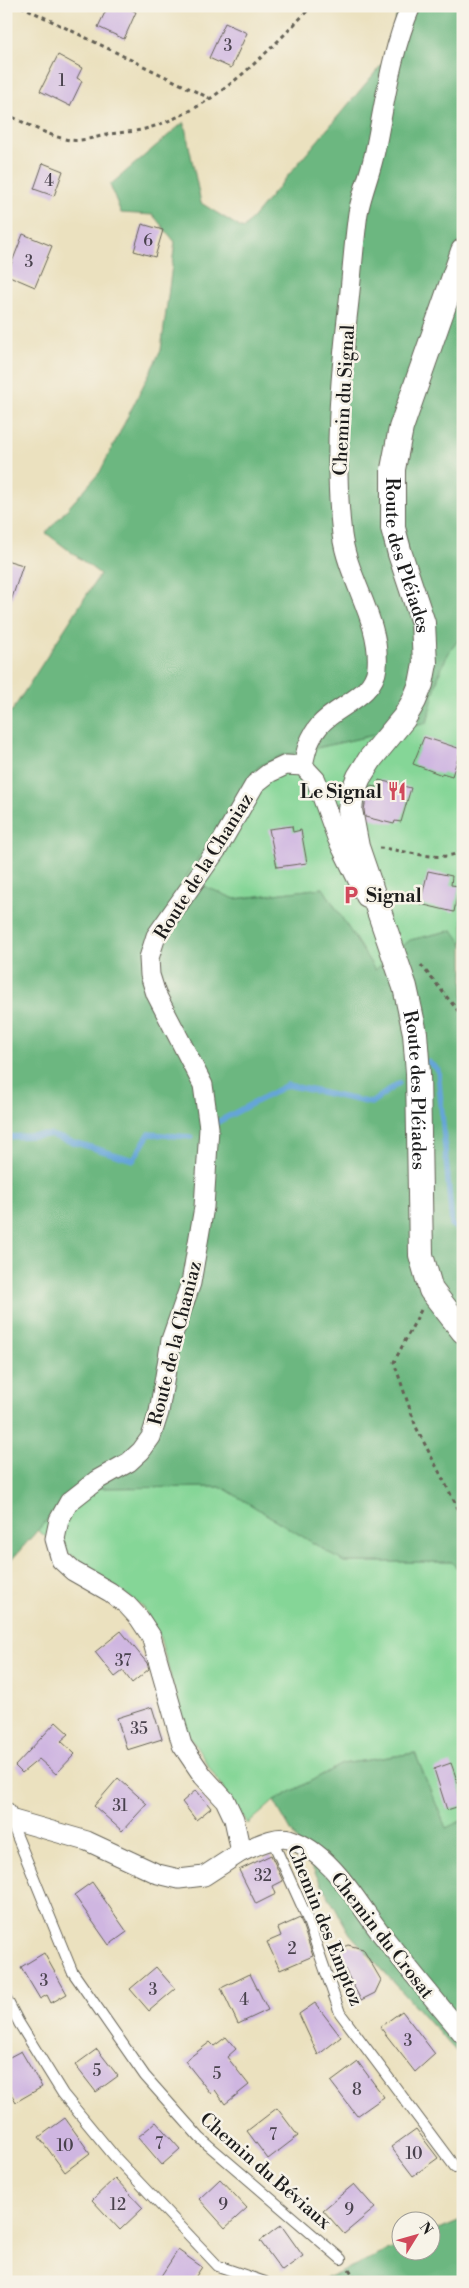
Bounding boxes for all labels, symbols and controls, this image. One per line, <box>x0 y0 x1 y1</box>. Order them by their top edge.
house number: 3 <box>224 36 233 56</box>
house number: 1 <box>59 71 66 91</box>
house number: 4 <box>44 171 54 191</box>
house number: 6 <box>143 231 153 251</box>
house number: 3 <box>25 252 34 272</box>
street label: Chemin du Signal <box>328 324 360 476</box>
street label: Route des Pléiades <box>380 478 434 634</box>
place label: Le Signal <box>300 780 382 804</box>
restaurant icon: Le Signal <box>386 780 408 802</box>
street label: Route de la Chaniaz <box>149 789 259 944</box>
parking icon: Signal <box>340 884 362 906</box>
place label: Signal <box>366 884 422 908</box>
street label: Route des Pléiades <box>397 1008 431 1170</box>
street label: Route de la Chaniaz <box>143 1259 207 1428</box>
house number: 37 <box>115 1651 131 1671</box>
house number: 35 <box>130 1719 148 1739</box>
house number: 31 <box>112 1796 128 1816</box>
street label: Chemin des Emptoz <box>282 1841 368 2009</box>
house number: 32 <box>254 1866 272 1886</box>
street label: Chemin du Crosat <box>325 1868 439 2004</box>
house number: 2 <box>287 1939 297 1959</box>
house number: 3 <box>40 1971 49 1991</box>
house number: 3 <box>149 1980 158 2000</box>
house number: 4 <box>239 1990 249 2010</box>
house number: 3 <box>404 2031 413 2051</box>
house number: 5 <box>93 2061 102 2081</box>
house number: 5 <box>213 2064 222 2084</box>
house number: 8 <box>352 2080 362 2100</box>
street label: Chemin du Béviaux <box>195 2107 336 2235</box>
house number: 7 <box>269 2125 277 2145</box>
house number: 7 <box>155 2134 163 2154</box>
house number: 10 <box>57 2136 74 2156</box>
house number: 10 <box>406 2144 423 2164</box>
house number: 12 <box>110 2195 126 2215</box>
house number: 9 <box>218 2195 228 2215</box>
house number: 9 <box>344 2200 354 2220</box>
north arrow <box>392 2210 442 2260</box>
text: N <box>415 2219 436 2239</box>

